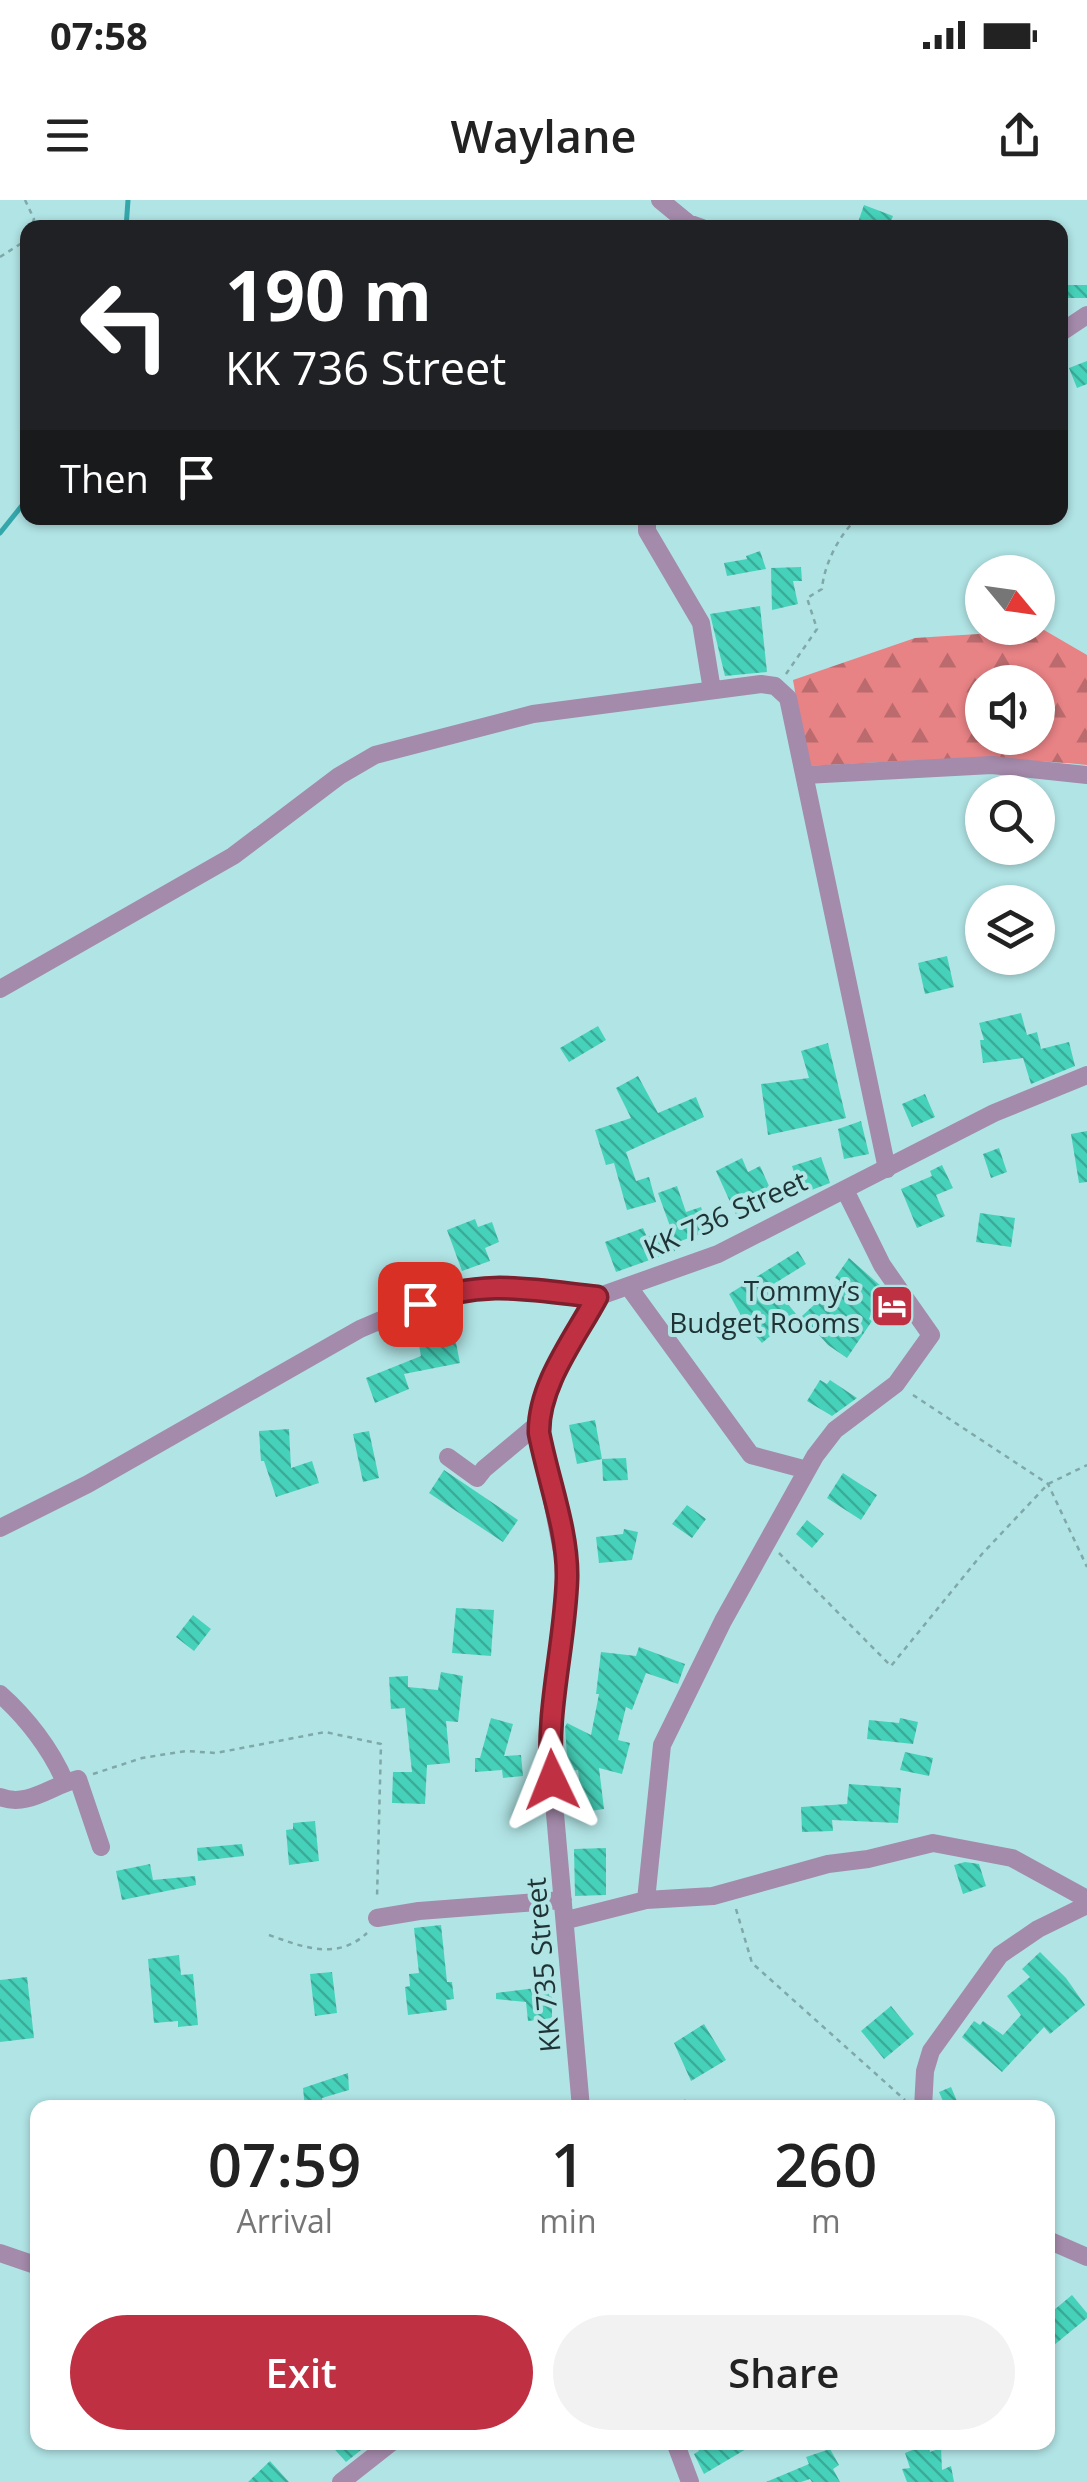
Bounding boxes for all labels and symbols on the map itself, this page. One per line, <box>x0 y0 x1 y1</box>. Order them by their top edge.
north arrow <box>965 555 1055 645</box>
street label: KK 736 Street <box>637 1161 813 1267</box>
pin <box>378 1262 463 1347</box>
place label: Tommy’s Budget Rooms <box>669 1271 860 1341</box>
hotel icon: Tommy’s Budget Rooms <box>869 1283 915 1329</box>
position arrow <box>500 1728 604 1832</box>
street label: KK 735 Street <box>515 1876 569 2054</box>

